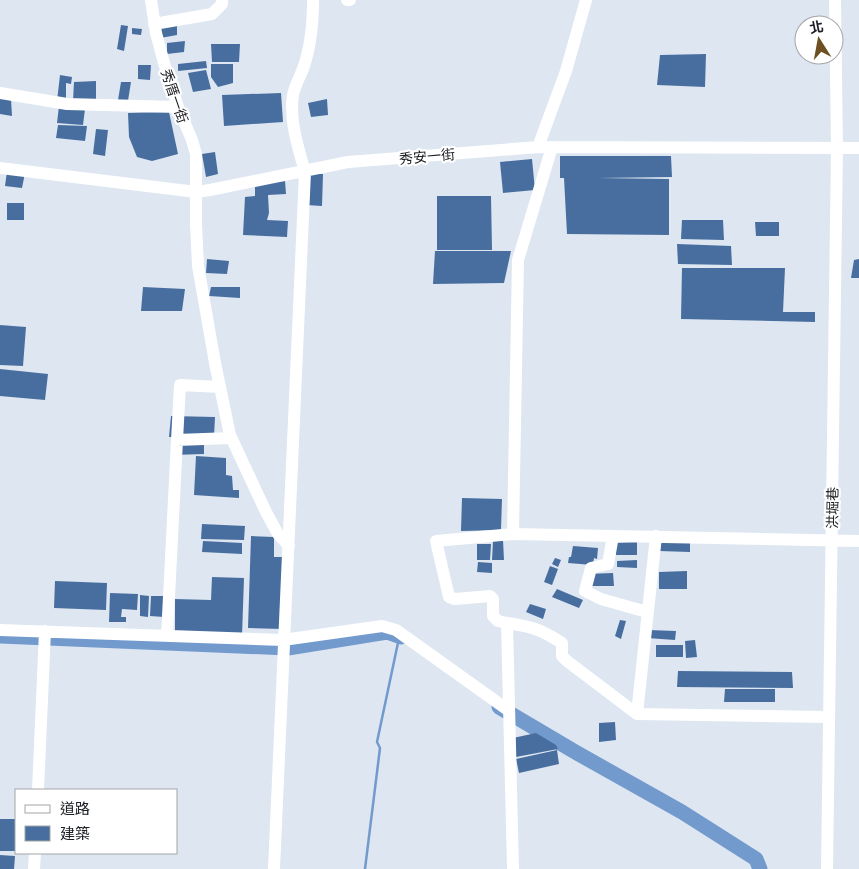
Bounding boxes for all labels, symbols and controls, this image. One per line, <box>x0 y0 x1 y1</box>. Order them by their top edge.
north arrow <box>794 15 844 65</box>
text: 北 <box>808 17 825 36</box>
street label: 秀厝一街 <box>158 67 192 125</box>
street label: 秀安一街 <box>398 145 456 167</box>
street label: 洪堀巷 <box>823 487 841 529</box>
legend <box>15 789 178 854</box>
text: 道路 <box>60 799 90 817</box>
text: 建築 <box>60 824 90 842</box>

